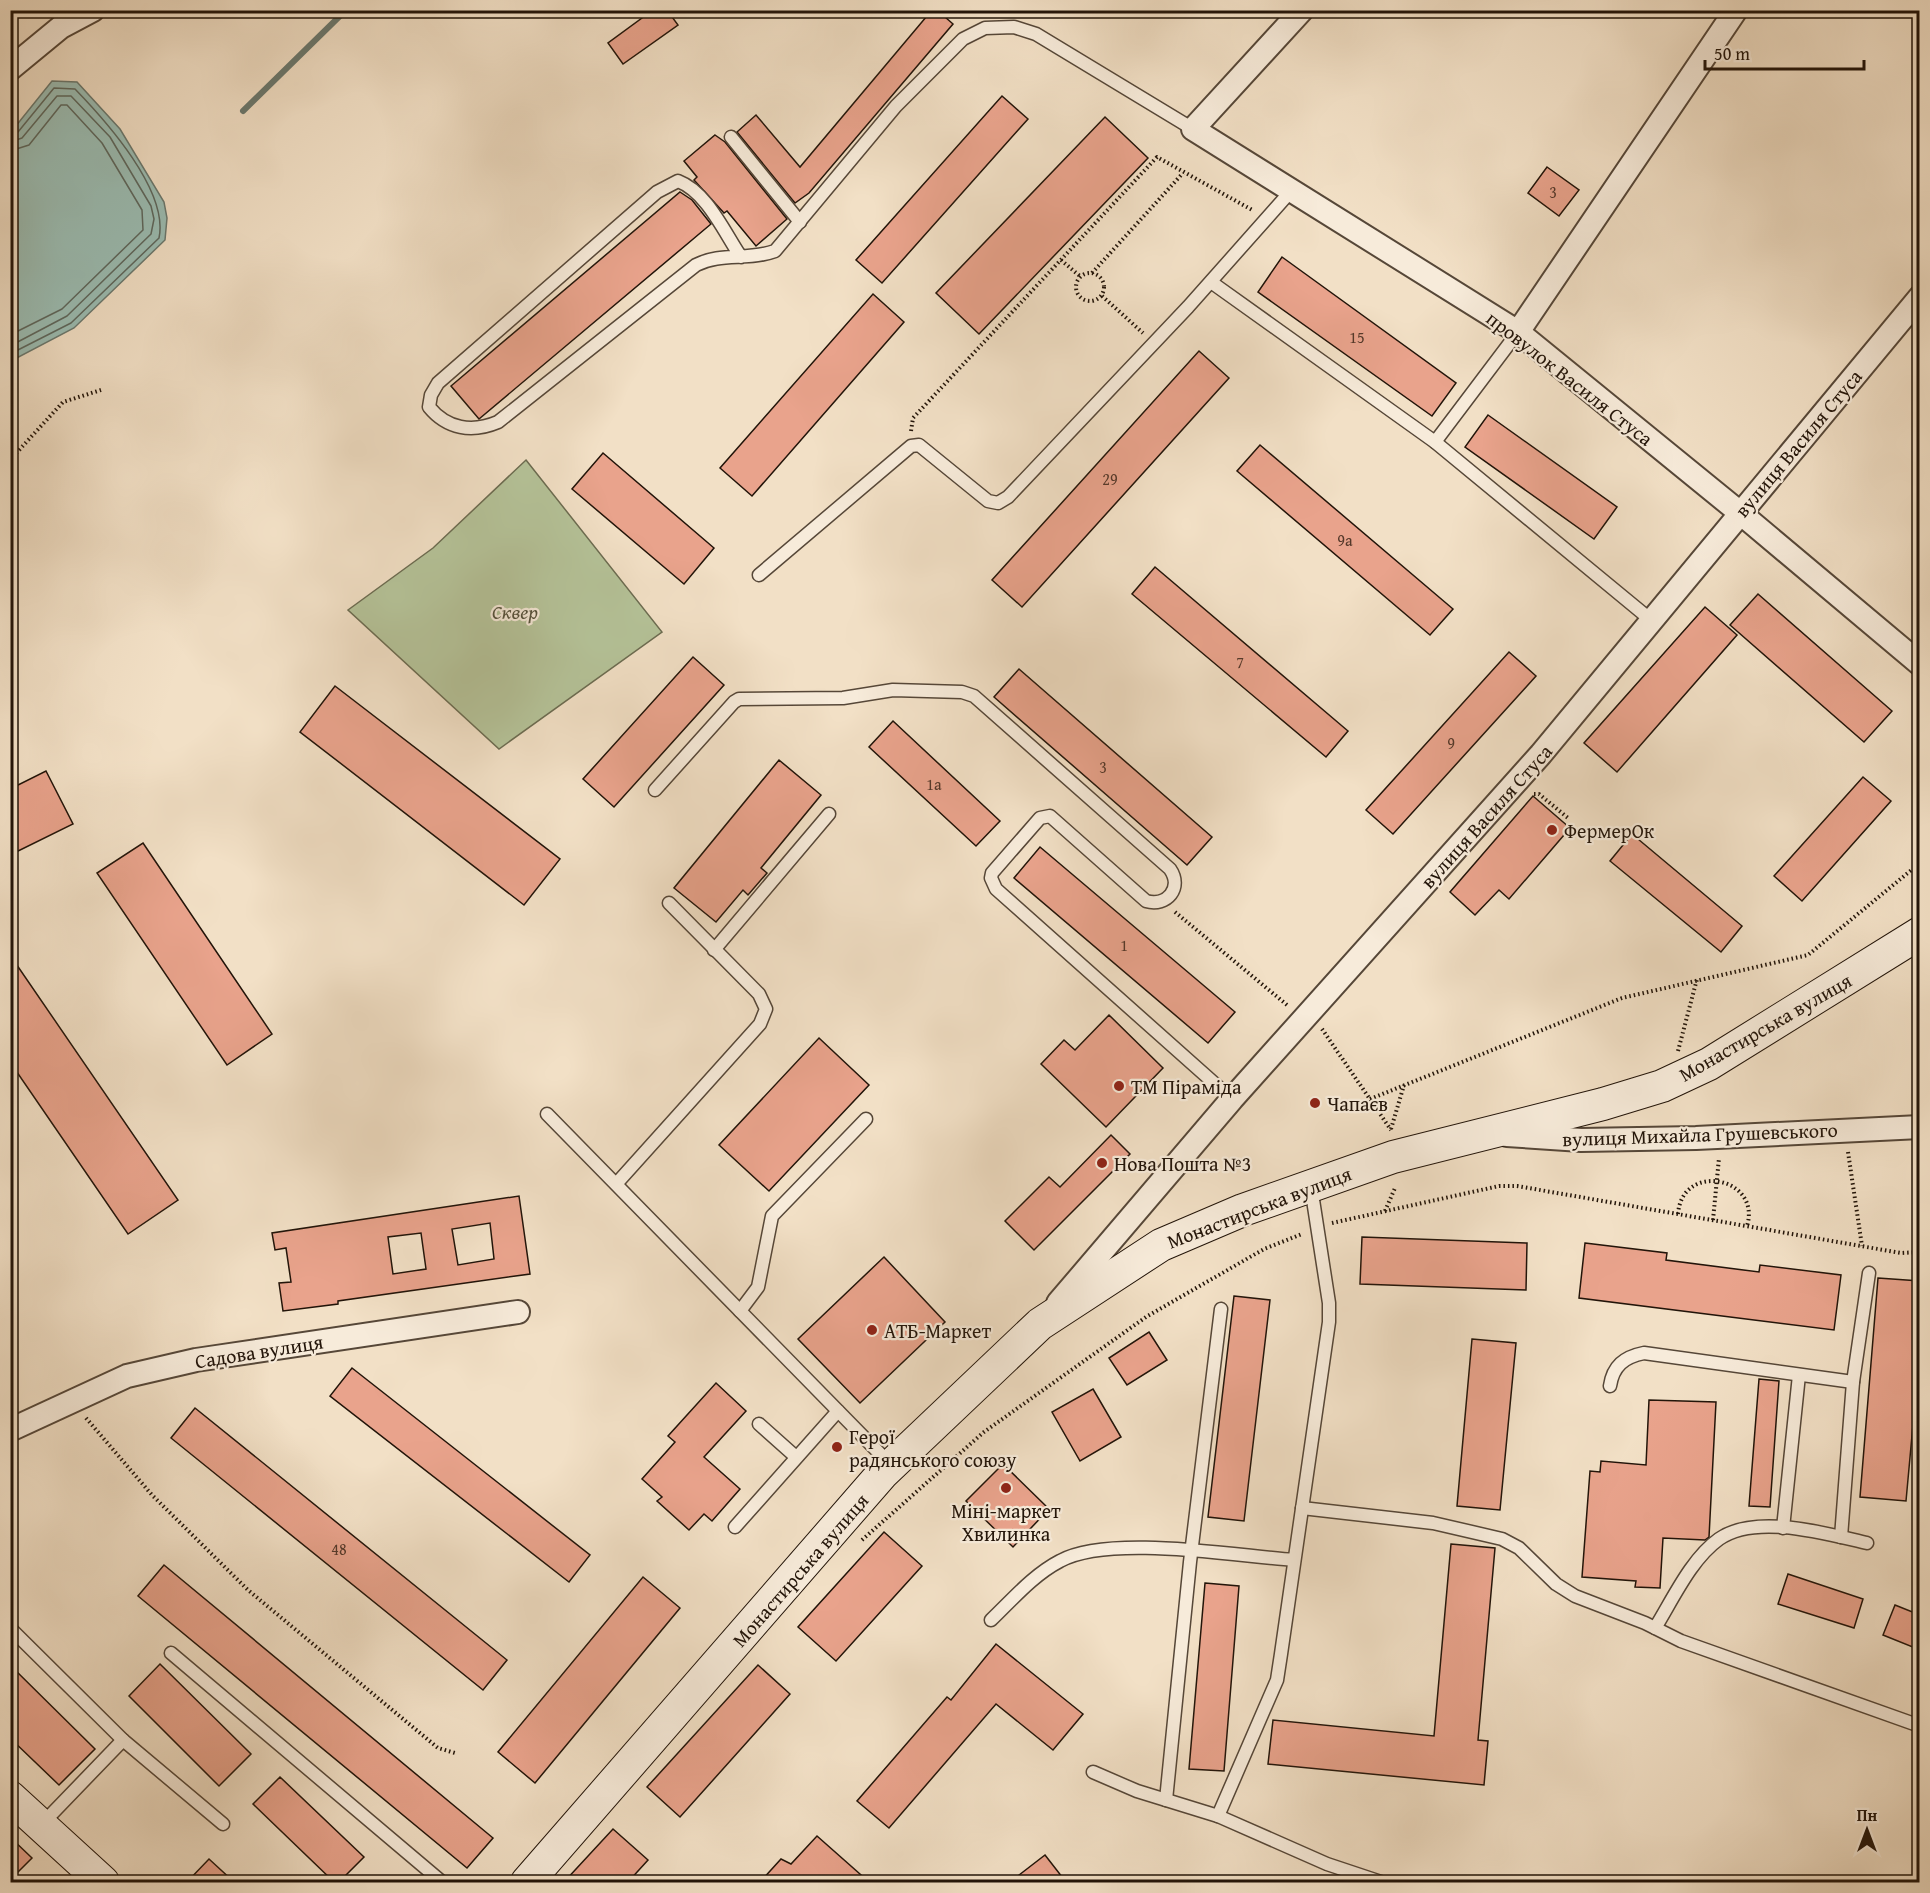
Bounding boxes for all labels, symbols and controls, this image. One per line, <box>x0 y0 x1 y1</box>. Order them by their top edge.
scale bar <box>1705 33 1864 71</box>
text: 50 m <box>1714 40 1750 67</box>
house number: 3 <box>1549 180 1557 204</box>
street label: провулок Василя Стуса <box>1480 304 1660 453</box>
house number: 15 <box>1349 325 1365 349</box>
street label: вулиця Василя Стуса <box>1727 362 1869 523</box>
house number: 29 <box>1102 467 1118 491</box>
house number: 9а <box>1337 528 1353 552</box>
park label: Сквер <box>492 597 538 626</box>
house number: 7 <box>1236 650 1244 674</box>
house number: 9 <box>1447 731 1455 755</box>
street label: вулиця Василя Стуса <box>1413 737 1559 894</box>
house number: 3 <box>1099 755 1107 779</box>
house number: 1а <box>926 772 942 796</box>
place label: ФермерОк <box>1564 816 1655 845</box>
marker: ФермерОк <box>1545 823 1559 837</box>
house number: 1 <box>1120 933 1128 957</box>
street label: Монастирська вулиця <box>1673 966 1857 1088</box>
place label: ТМ Піраміда <box>1131 1072 1242 1101</box>
marker: ТМ Піраміда <box>1112 1079 1126 1093</box>
place label: Чапаєв <box>1327 1089 1388 1118</box>
marker: Чапаєв <box>1308 1096 1322 1110</box>
street label: вулиця Михайла Грушевського <box>1562 1115 1838 1153</box>
place label: Нова Пошта №3 <box>1114 1149 1252 1178</box>
marker: Нова Пошта №3 <box>1095 1156 1109 1170</box>
street label: Монастирська вулиця <box>1163 1158 1355 1256</box>
place label: АТБ-Маркет <box>884 1316 991 1345</box>
marker: АТБ-Маркет <box>865 1323 879 1337</box>
street label: Садова вулиця <box>193 1327 325 1375</box>
place label: Герої радянського союзу <box>849 1422 1016 1474</box>
marker: Герої радянського союзу <box>830 1440 844 1454</box>
marker: Міні-маркет Хвилинка <box>999 1481 1013 1495</box>
street label: Монастирська вулиця <box>725 1487 875 1653</box>
place label: Міні-маркет Хвилинка <box>951 1496 1061 1548</box>
house number: 48 <box>331 1537 347 1561</box>
north arrow <box>1837 1800 1897 1860</box>
text: Пн <box>1857 1803 1877 1827</box>

